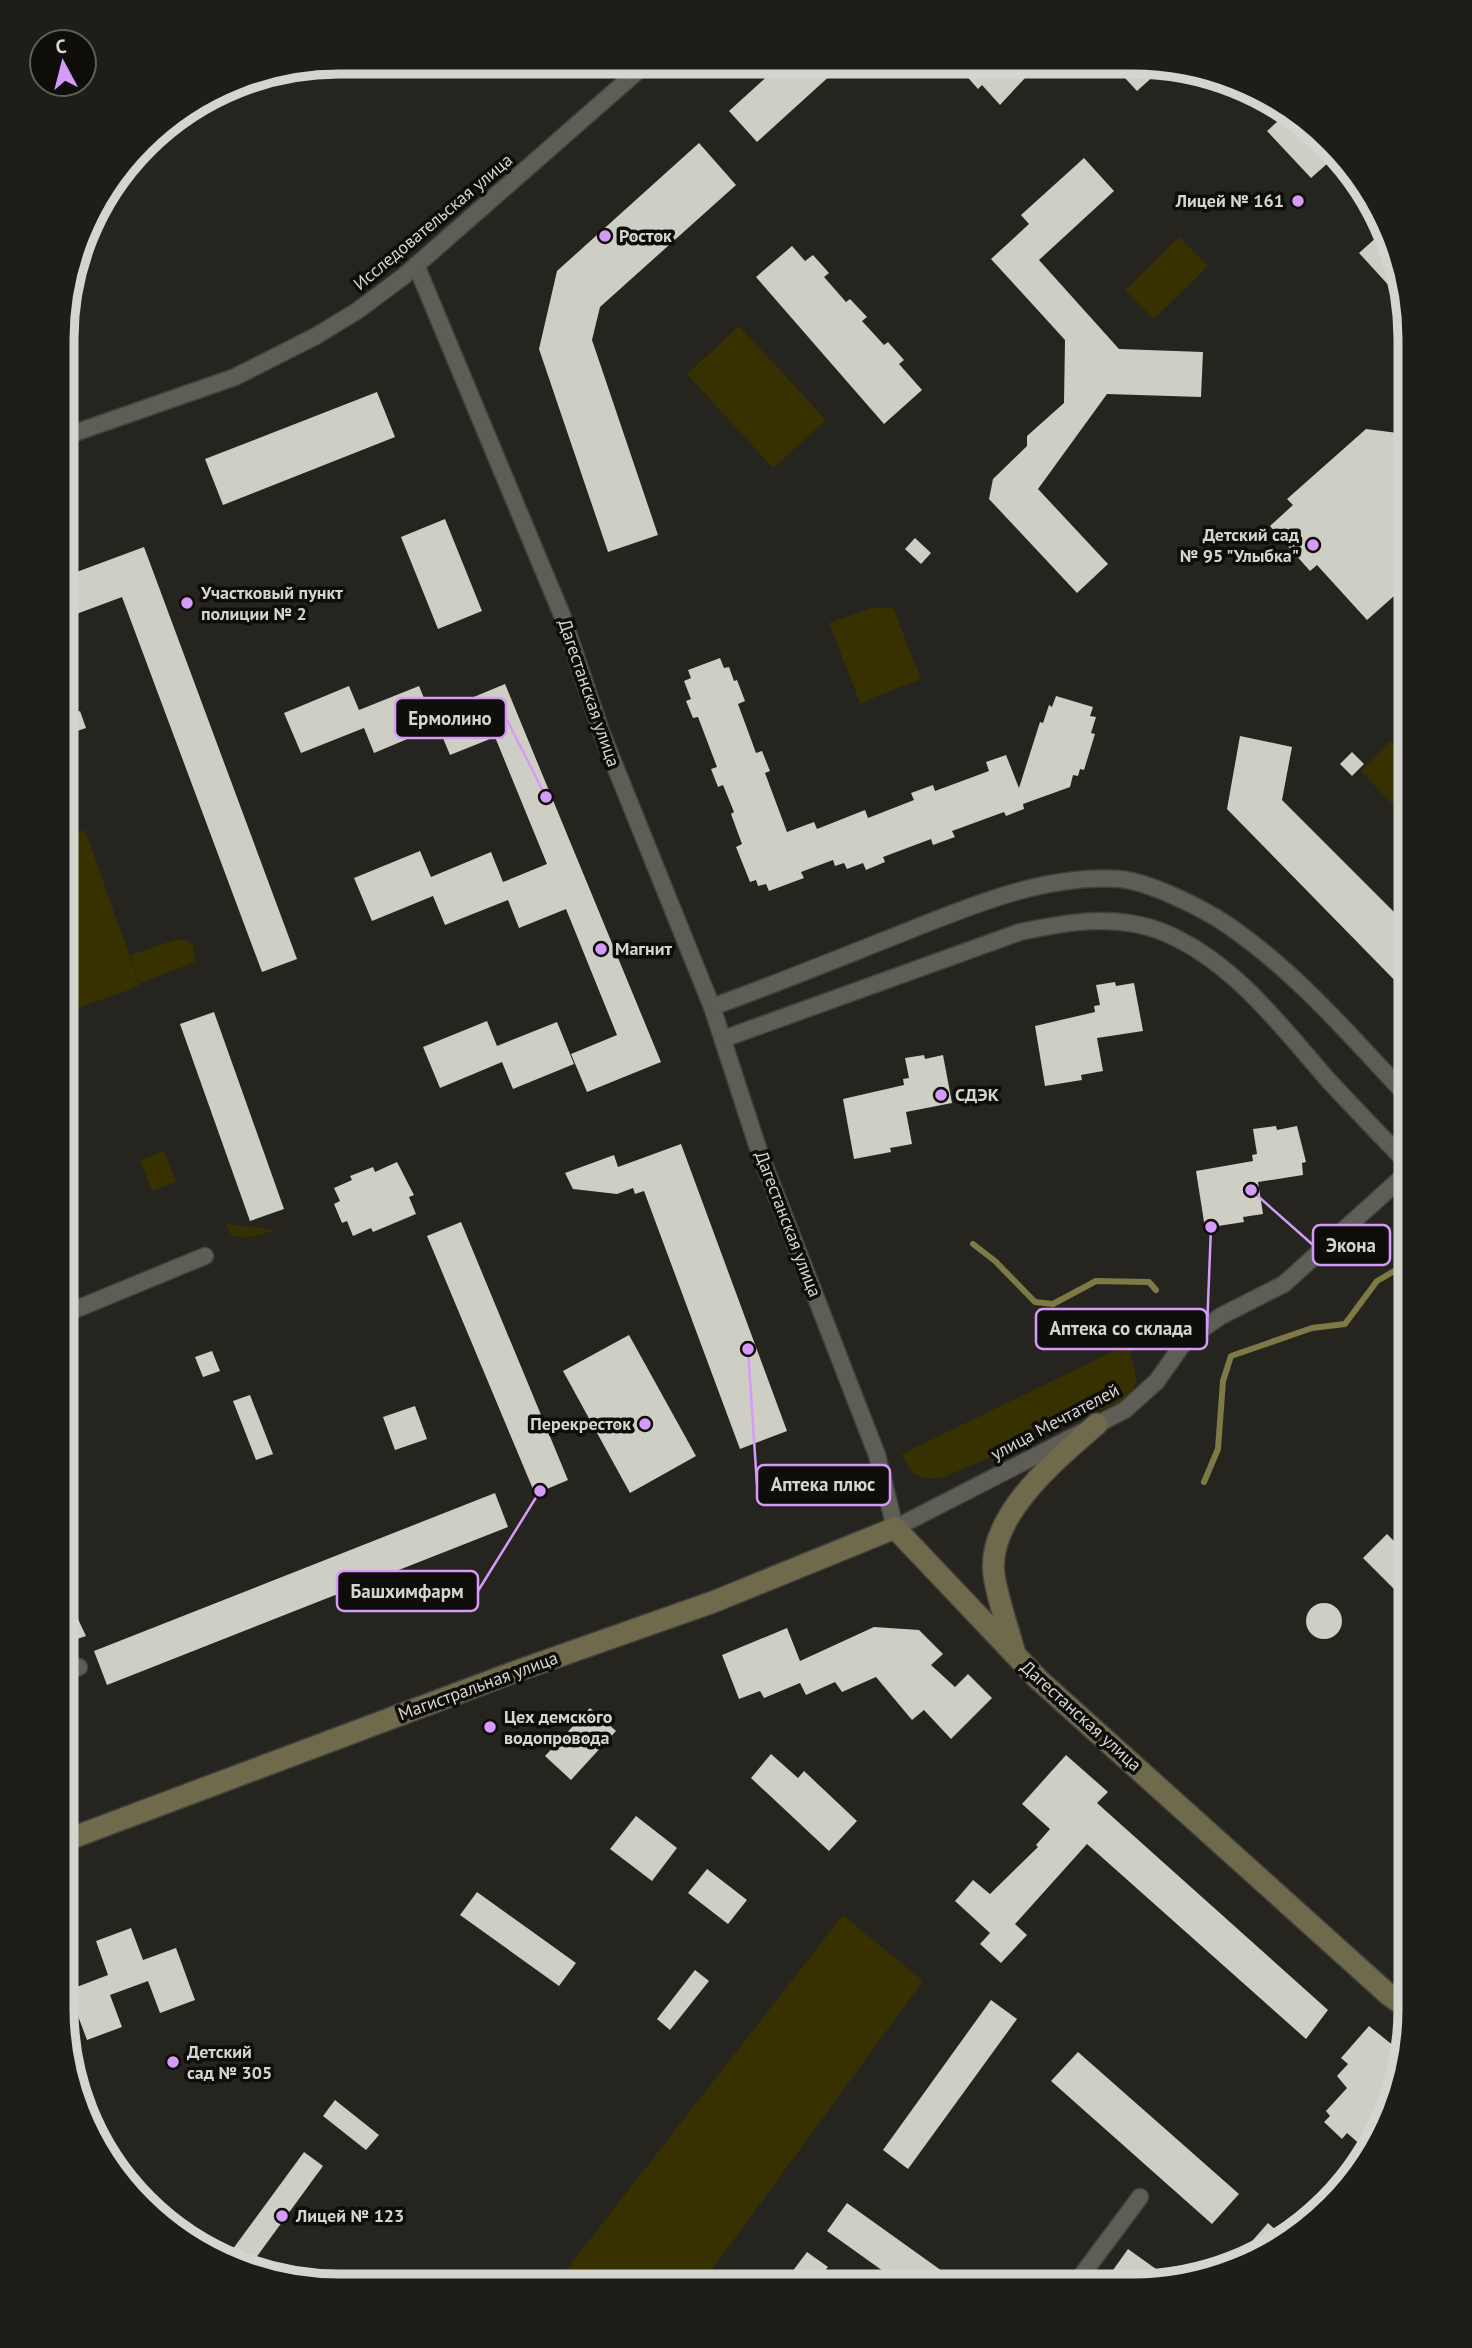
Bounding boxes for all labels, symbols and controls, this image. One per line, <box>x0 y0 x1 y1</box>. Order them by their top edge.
north arrow <box>28 28 98 98</box>
text: С <box>54 34 68 59</box>
street label: Исследовательская улица <box>348 148 517 295</box>
place label: Лицей № 161 <box>1175 189 1284 212</box>
marker: Лицей № 161 <box>1290 193 1306 209</box>
place label: Росток <box>619 224 672 247</box>
marker: Росток <box>597 228 613 244</box>
place label: Детский сад № 95 "Улыбка" <box>1180 523 1299 567</box>
marker: Детский сад № 95 "Улыбка" <box>1305 537 1321 553</box>
place label: Участковый пункт полиции № 2 <box>200 581 343 625</box>
marker: Участковый пункт полиции № 2 <box>179 595 195 611</box>
street label: Дагестанская улица <box>553 616 626 770</box>
callout: Ермолино <box>395 698 506 738</box>
text: Ермолино <box>408 706 492 730</box>
place label: Магнит <box>615 937 673 960</box>
marker: Магнит <box>593 941 609 957</box>
place label: СДЭК <box>955 1083 999 1106</box>
marker: СДЭК <box>933 1087 949 1103</box>
street label: Дагестанская улица <box>750 1147 827 1300</box>
callout: Экона <box>1313 1225 1390 1265</box>
text: Экона <box>1326 1233 1376 1257</box>
callout: Аптека со склада <box>1036 1309 1207 1349</box>
text: Аптека со склада <box>1050 1316 1193 1340</box>
street label: улица Мечтателей <box>986 1378 1123 1465</box>
place label: Перекресток <box>530 1412 631 1435</box>
marker: Перекресток <box>637 1416 653 1432</box>
callout: Аптека плюс <box>757 1465 890 1505</box>
text: Аптека плюс <box>771 1472 875 1496</box>
callout: Башхимфарм <box>337 1571 478 1611</box>
text: Башхимфарм <box>350 1579 464 1603</box>
street label: Магистральная улица <box>395 1646 561 1725</box>
street label: Дагестанская улица <box>1016 1655 1147 1776</box>
place label: Цех демского водопровода <box>504 1705 613 1749</box>
marker: Цех демского водопровода <box>482 1719 498 1735</box>
place label: Детский сад № 305 <box>187 2040 272 2084</box>
marker: Детский сад № 305 <box>165 2054 181 2070</box>
place label: Лицей № 123 <box>295 2204 404 2227</box>
marker: Лицей № 123 <box>274 2208 290 2224</box>

